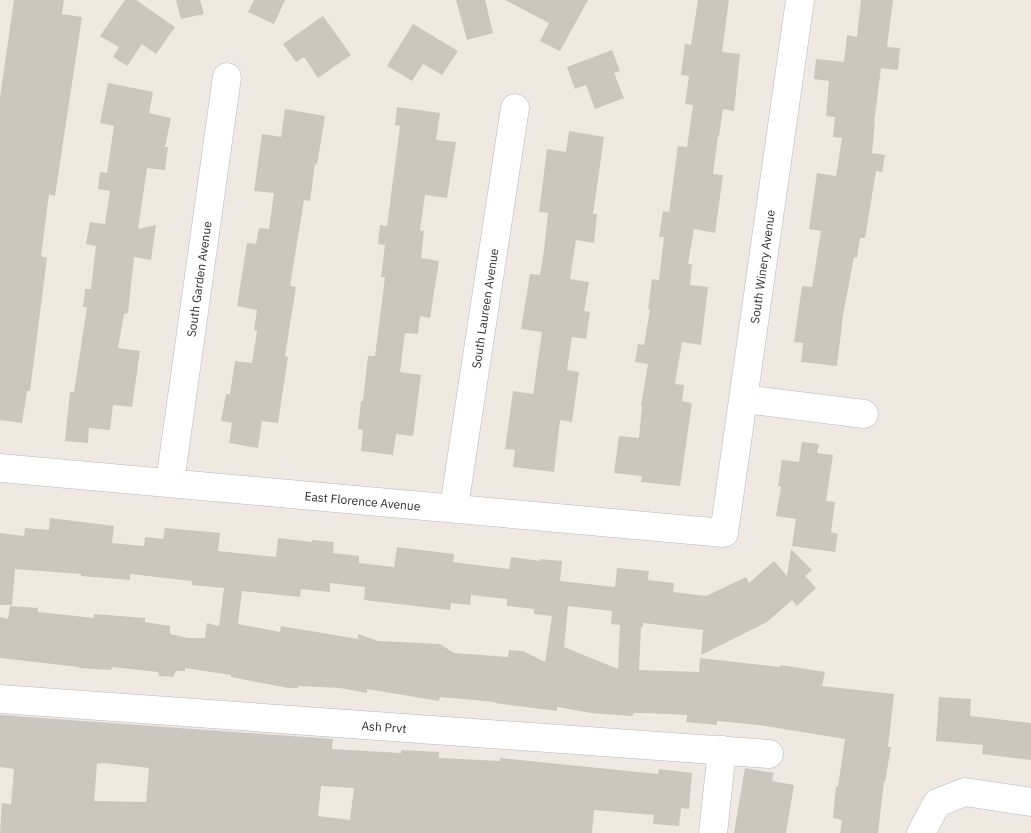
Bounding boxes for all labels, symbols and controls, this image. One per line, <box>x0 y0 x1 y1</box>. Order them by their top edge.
street label: South Winery Avenue <box>746 208 778 325</box>
street label: South Garden Avenue <box>183 220 214 338</box>
street label: South Laureen Avenue <box>468 247 501 369</box>
street label: East Florence Avenue <box>304 488 422 513</box>
street label: Ash Prvt <box>361 717 407 736</box>

